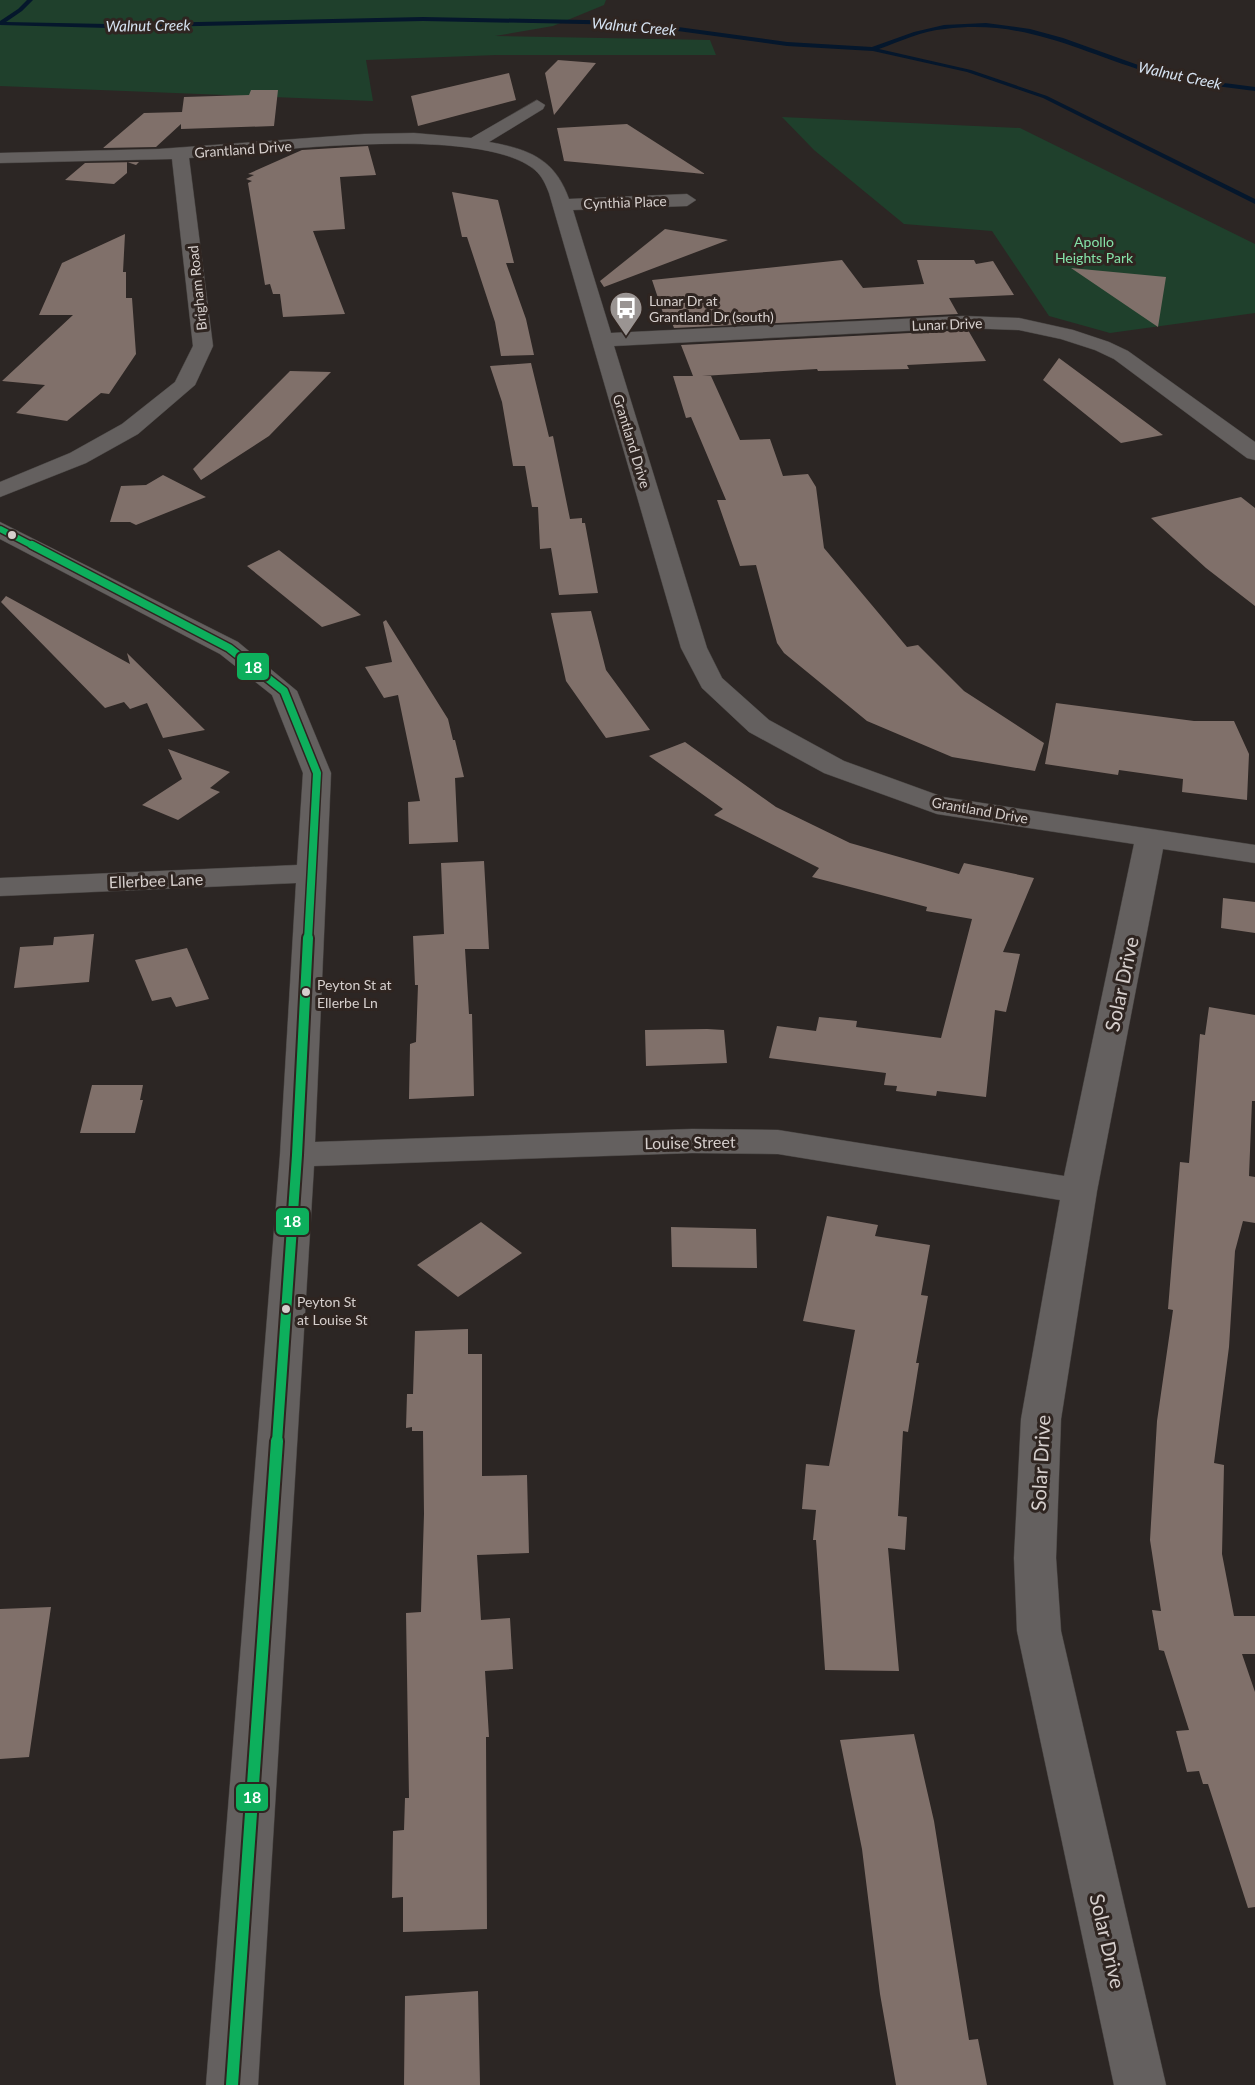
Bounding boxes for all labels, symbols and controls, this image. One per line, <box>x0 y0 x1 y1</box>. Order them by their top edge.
water label: Walnut Creek <box>591 13 678 39</box>
water label: Walnut Creek <box>105 15 191 35</box>
water label: Walnut Creek <box>1137 57 1224 93</box>
street label: Grantland Drive <box>194 137 292 161</box>
street label: Cynthia Place <box>583 192 667 212</box>
park label: Apollo Heights Park <box>1055 233 1134 266</box>
street label: Brigham Road <box>184 245 210 331</box>
bus stop icon: Lunar Dr at Grantland Dr (south) <box>608 290 644 337</box>
place label: Lunar Dr at Grantland Dr (south) <box>649 292 774 325</box>
street label: Lunar Drive <box>911 314 983 334</box>
street label: Grantland Drive <box>610 392 654 490</box>
unlabelled marker <box>6 529 18 541</box>
line badge: 18 <box>236 652 270 681</box>
text: 18 <box>244 657 262 676</box>
street label: Grantland Drive <box>930 793 1030 827</box>
street label: Ellerbee Lane <box>108 869 204 891</box>
street label: Solar Drive <box>1099 934 1143 1034</box>
place label: Peyton St at Ellerbe Ln <box>317 976 392 1011</box>
marker: Peyton St at Ellerbe Ln <box>300 986 312 998</box>
street label: Louise Street <box>644 1132 736 1152</box>
line badge: 18 <box>275 1207 310 1236</box>
text: 18 <box>283 1211 301 1230</box>
place label: Peyton St at Louise St <box>297 1293 368 1328</box>
marker: Peyton St at Louise St <box>280 1303 292 1315</box>
street label: Solar Drive <box>1025 1414 1055 1512</box>
line badge: 18 <box>235 1783 269 1812</box>
text: 18 <box>243 1787 261 1806</box>
street label: Solar Drive <box>1085 1891 1131 1991</box>

